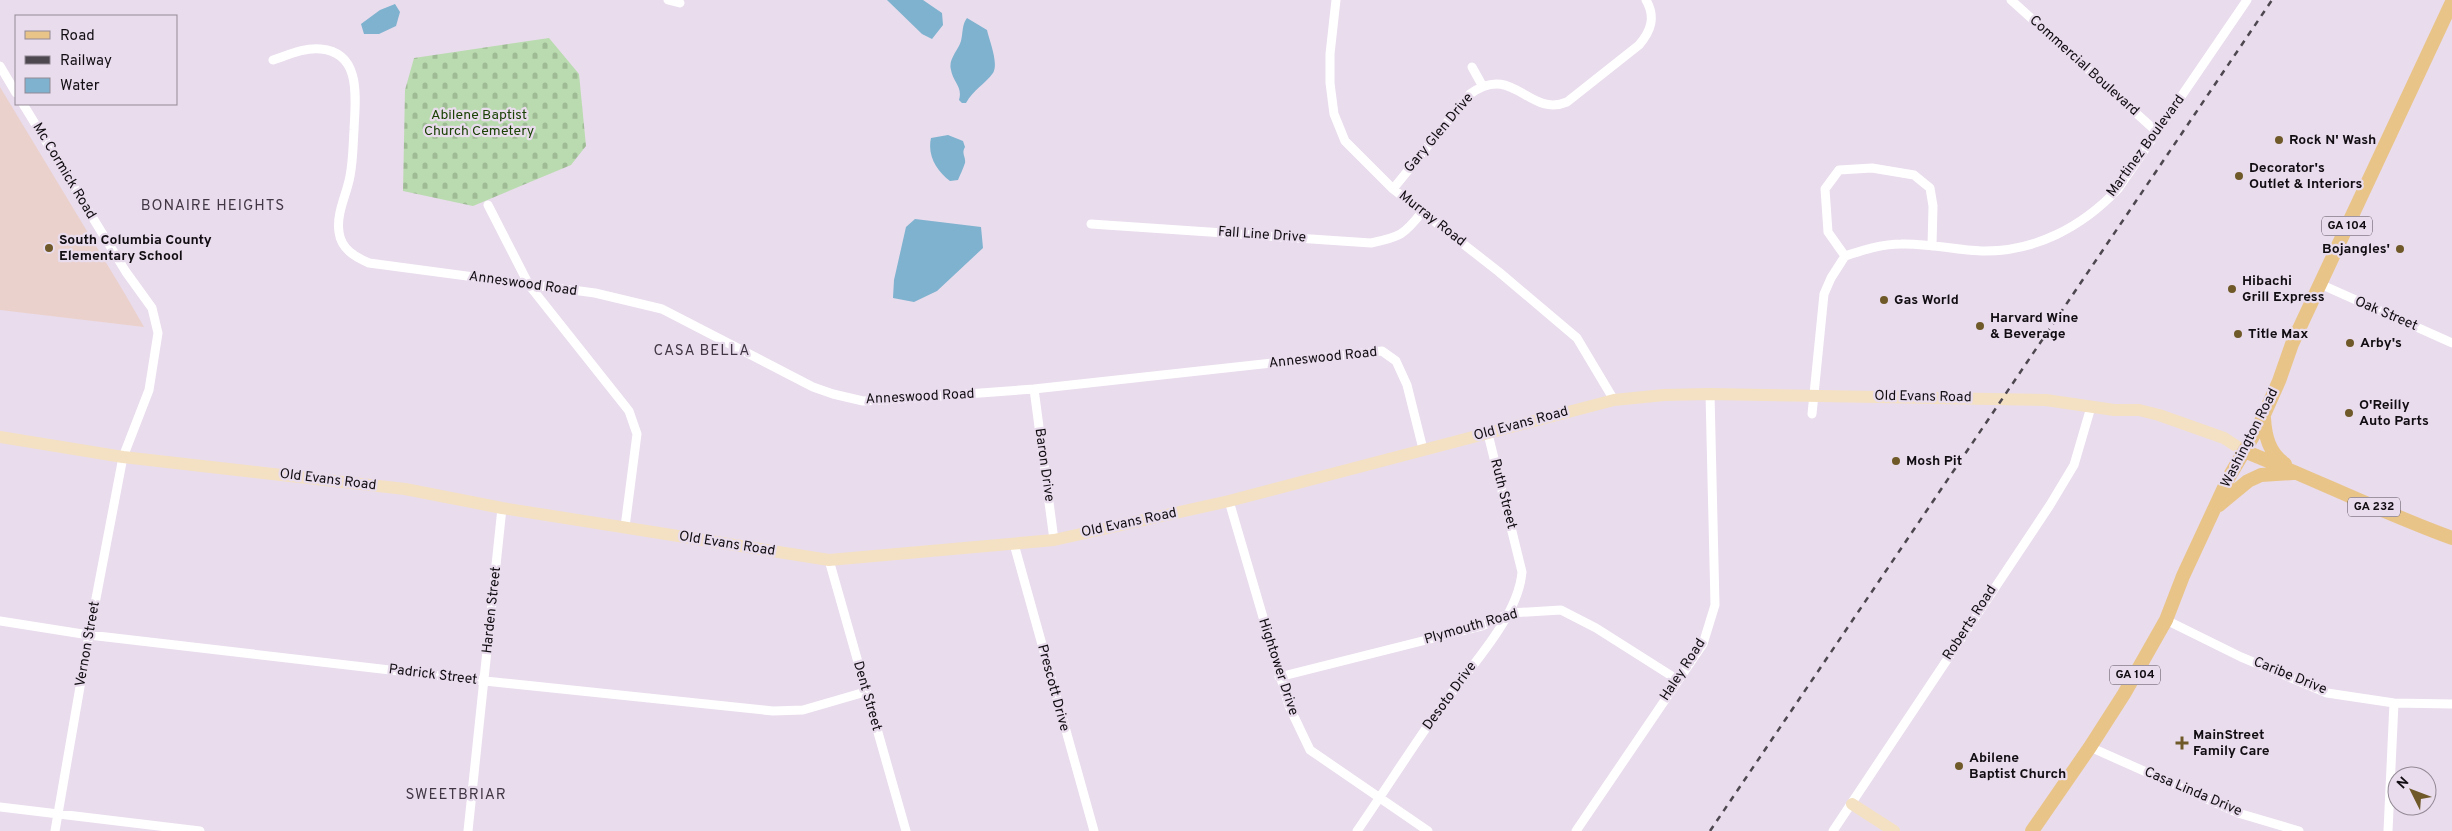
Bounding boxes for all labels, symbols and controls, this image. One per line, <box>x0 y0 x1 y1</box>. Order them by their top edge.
street label: Commercial Boulevard <box>2026 12 2142 120</box>
legend <box>15 15 178 105</box>
text: Road <box>60 27 95 46</box>
text: Railway <box>60 52 112 71</box>
text: Water <box>60 77 100 96</box>
street label: Gary Glen Drive <box>1401 90 1477 176</box>
street label: Martinez Boulevard <box>2103 92 2189 200</box>
park label: Abilene Baptist Church Cemetery <box>424 107 534 140</box>
street label: Mc Cormick Road <box>29 120 99 222</box>
place label: Rock N' Wash <box>2289 132 2376 149</box>
marker: Rock N' Wash <box>2273 134 2285 146</box>
place label: Decorator's Outlet & Interiors <box>2249 160 2363 193</box>
marker: Decorator's Outlet & Interiors <box>2233 170 2245 182</box>
street label: Murray Road <box>1395 188 1469 250</box>
district label: BONAIRE HEIGHTS <box>141 197 285 216</box>
road number: GA 104 <box>2322 217 2372 236</box>
street label: Fall Line Drive <box>1217 223 1307 247</box>
place label: South Columbia County Elementary School <box>59 232 212 265</box>
place label: Bojangles' <box>2322 241 2390 258</box>
marker: South Columbia County Elementary School <box>43 242 55 254</box>
marker: Bojangles' <box>2394 243 2406 255</box>
street label: Anneswood Road <box>468 268 578 300</box>
place label: Hibachi Grill Express <box>2242 273 2325 306</box>
marker: Hibachi Grill Express <box>2226 283 2238 295</box>
place label: Gas World <box>1894 292 1959 309</box>
street label: Oak Street <box>2352 293 2420 335</box>
marker: Gas World <box>1878 294 1890 306</box>
place label: Harvard Wine & Beverage <box>1990 310 2079 343</box>
marker: Harvard Wine & Beverage <box>1974 320 1986 332</box>
place label: Title Max <box>2248 326 2308 343</box>
marker: Title Max <box>2232 328 2244 340</box>
place label: Arby's <box>2360 335 2402 352</box>
marker: Arby's <box>2344 337 2356 349</box>
district label: CASA BELLA <box>654 342 750 361</box>
street label: Anneswood Road <box>1268 344 1378 372</box>
street label: Washington Road <box>2218 385 2282 491</box>
street label: Anneswood Road <box>865 386 975 408</box>
street label: Old Evans Road <box>1874 388 1972 406</box>
place label: O'Reilly Auto Parts <box>2359 397 2429 430</box>
street label: Old Evans Road <box>1472 403 1570 445</box>
marker: O'Reilly Auto Parts <box>2343 407 2355 419</box>
street label: Baron Drive <box>1030 427 1058 503</box>
place label: Mosh Pit <box>1906 453 1962 470</box>
marker: Mosh Pit <box>1890 455 1902 467</box>
street label: Ruth Street <box>1486 457 1520 531</box>
street label: Old Evans Road <box>279 466 377 494</box>
road number: GA 232 <box>2348 498 2400 516</box>
street label: Old Evans Road <box>1080 505 1178 541</box>
street label: Old Evans Road <box>678 528 776 560</box>
street label: Harden Street <box>479 566 505 654</box>
street label: Roberts Road <box>1940 582 2000 664</box>
street label: Vernon Street <box>72 600 104 688</box>
street label: Plymouth Road <box>1422 606 1520 648</box>
street label: Hightower Drive <box>1254 616 1302 718</box>
street label: Haley Road <box>1657 636 1709 704</box>
street label: Prescott Drive <box>1033 643 1073 733</box>
street label: Caribe Drive <box>2251 654 2329 698</box>
street label: Dent Street <box>849 659 885 733</box>
street label: Desoto Drive <box>1420 659 1480 733</box>
street label: Padrick Street <box>388 661 478 689</box>
road number: GA 104 <box>2110 666 2160 684</box>
place label: MainStreet Family Care <box>2193 727 2270 760</box>
marker: MainStreet Family Care <box>2175 736 2189 750</box>
place label: Abilene Baptist Church <box>1969 750 2066 783</box>
marker: Abilene Baptist Church <box>1953 760 1965 772</box>
street label: Casa Linda Drive <box>2142 764 2244 820</box>
north arrow <box>2387 766 2437 816</box>
text: N <box>2394 774 2413 793</box>
district label: SWEETBRIAR <box>405 786 507 805</box>

